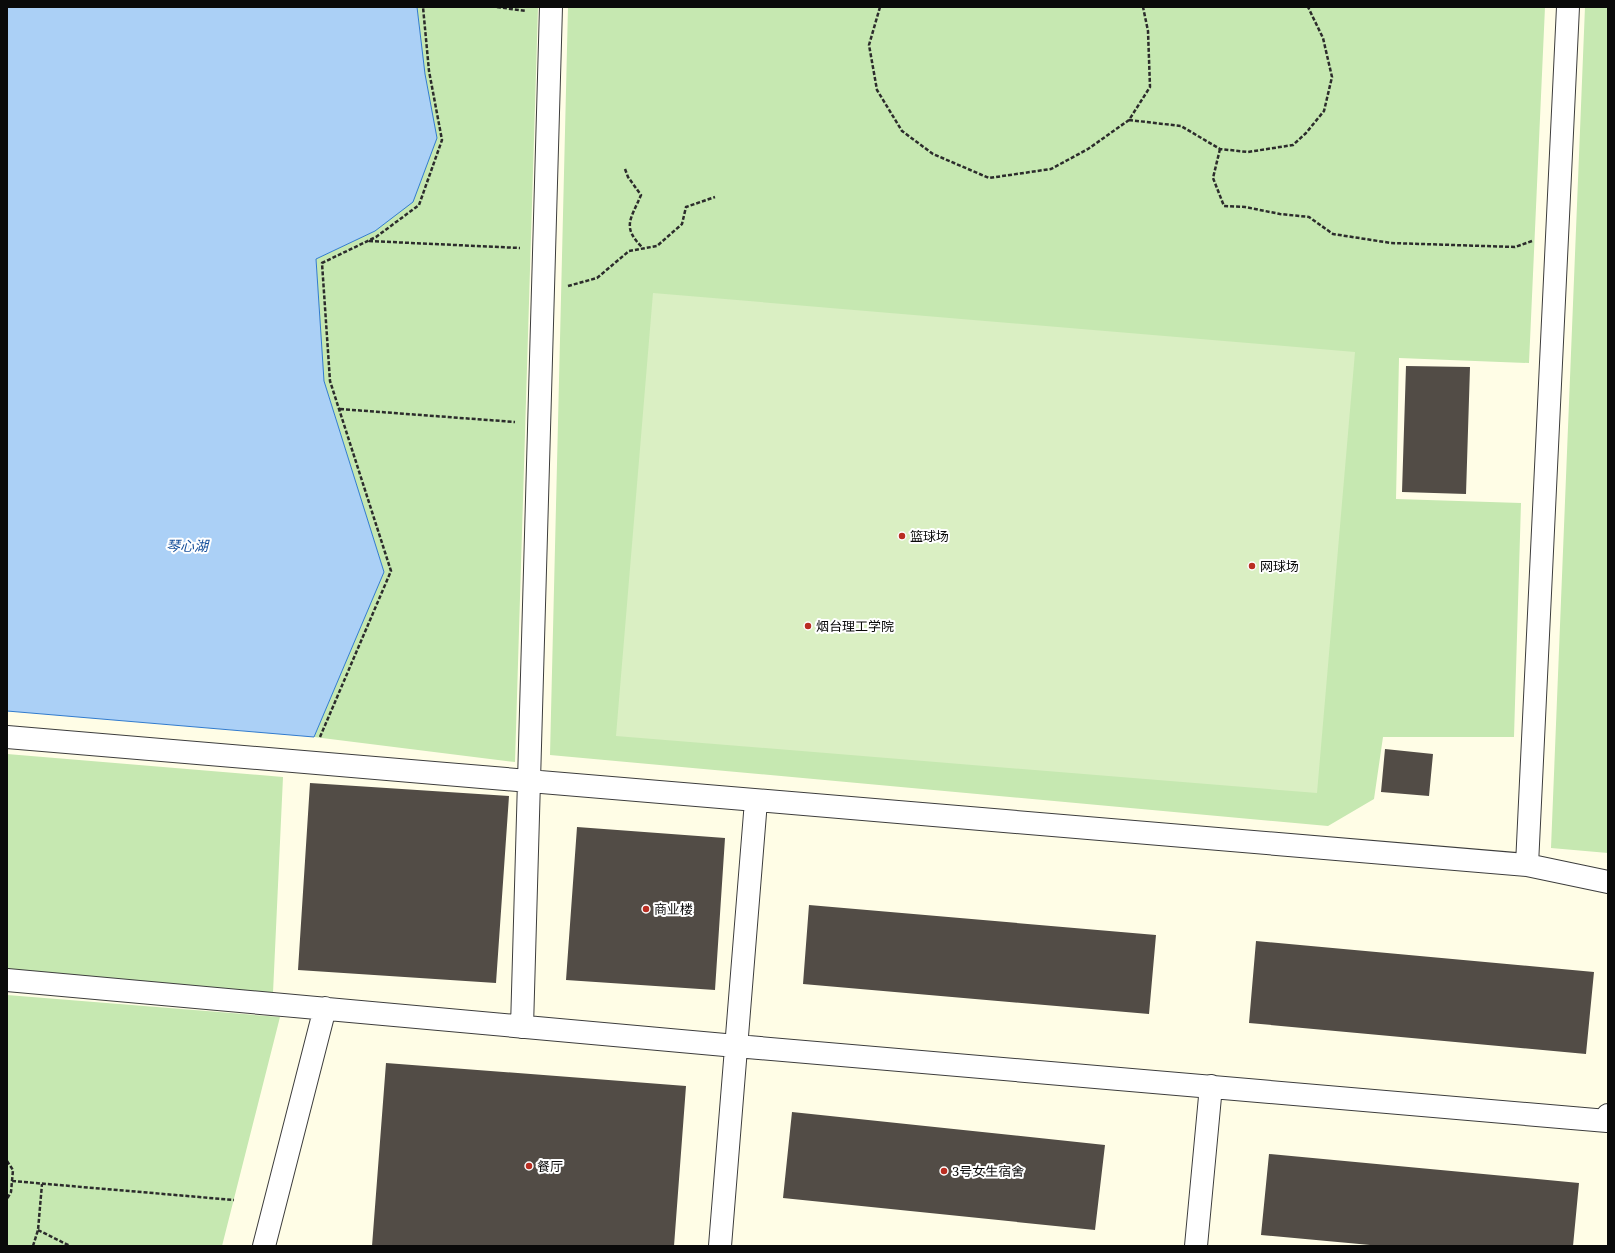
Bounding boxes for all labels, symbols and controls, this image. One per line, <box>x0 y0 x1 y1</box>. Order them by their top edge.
place label: 篮球场 <box>910 527 949 545</box>
marker: 篮球场 <box>897 531 907 541</box>
water label: 琴心湖 <box>166 536 210 555</box>
place label: 网球场 <box>1260 557 1299 575</box>
marker: 网球场 <box>1247 561 1257 571</box>
place label: 烟台理工学院 <box>816 617 894 635</box>
marker: 烟台理工学院 <box>803 621 813 631</box>
place label: 商业楼 <box>654 900 693 918</box>
marker: 商业楼 <box>641 904 651 914</box>
place label: 餐厅 <box>537 1157 563 1175</box>
marker: 餐厅 <box>524 1161 534 1171</box>
place label: 3号女生宿舍 <box>952 1162 1024 1180</box>
marker: 3号女生宿舍 <box>939 1166 949 1176</box>

